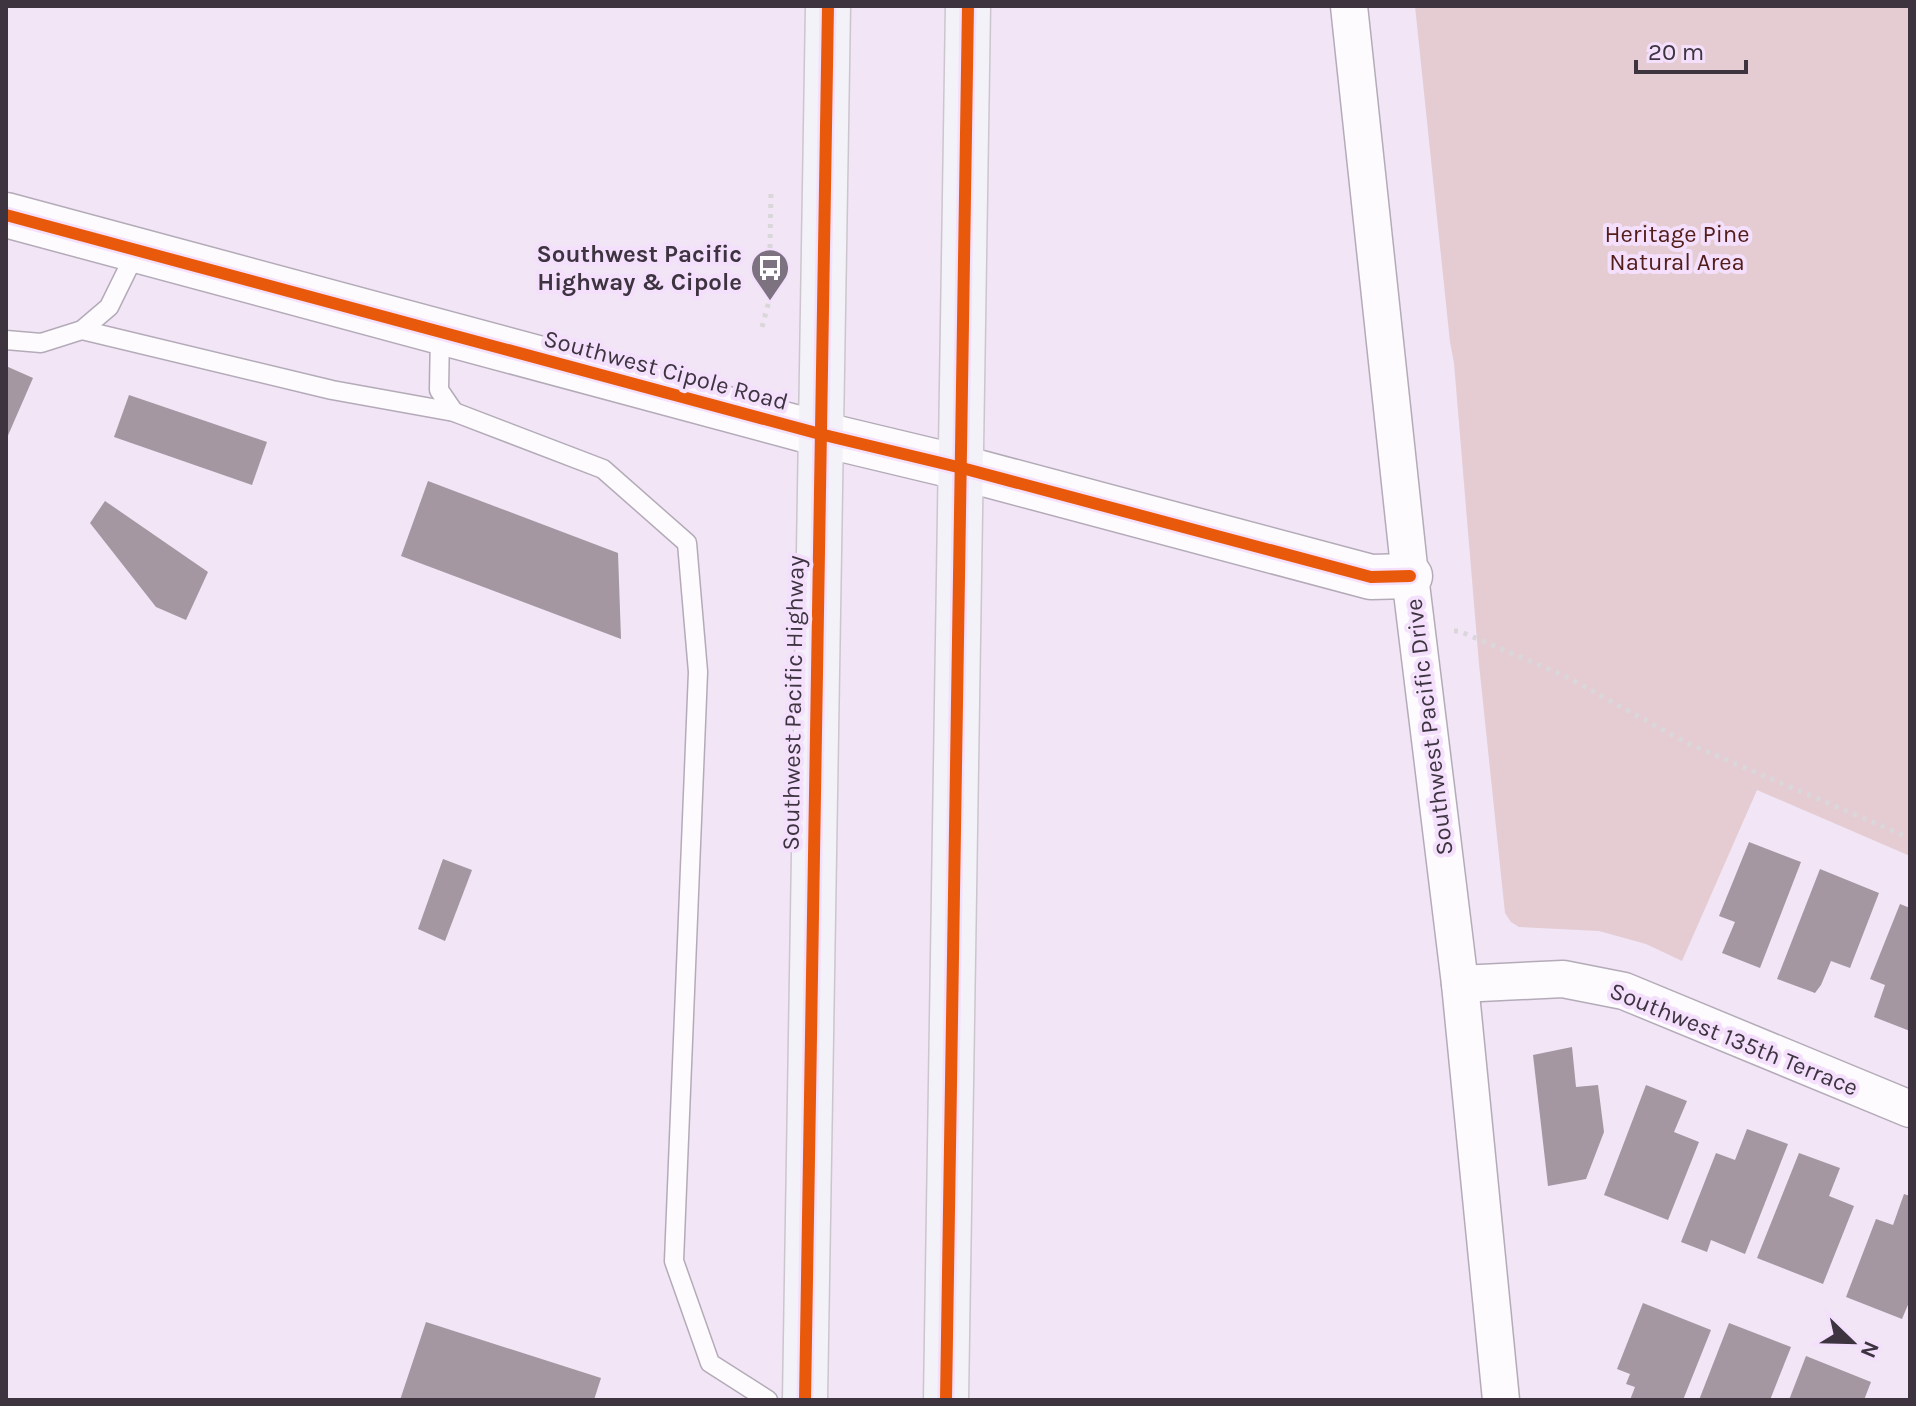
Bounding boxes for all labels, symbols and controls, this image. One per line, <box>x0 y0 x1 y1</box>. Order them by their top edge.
scale bar <box>1636 24 1746 74</box>
text: 20 m <box>1648 38 1704 66</box>
park label: Heritage Pine Natural Area <box>1604 220 1750 276</box>
place label: Southwest Pacific Highway & Cipole <box>537 240 742 296</box>
bus stop icon: Southwest Pacific Highway & Cipole <box>749 247 791 302</box>
street label: Southwest Cipole Road <box>541 324 791 416</box>
street label: Southwest Pacific Highway <box>776 555 810 851</box>
street label: Southwest Pacific Drive <box>1399 597 1459 857</box>
street label: Southwest 135th Terrace <box>1606 976 1862 1102</box>
north arrow <box>1812 1302 1892 1382</box>
text: N <box>1854 1337 1885 1362</box>

